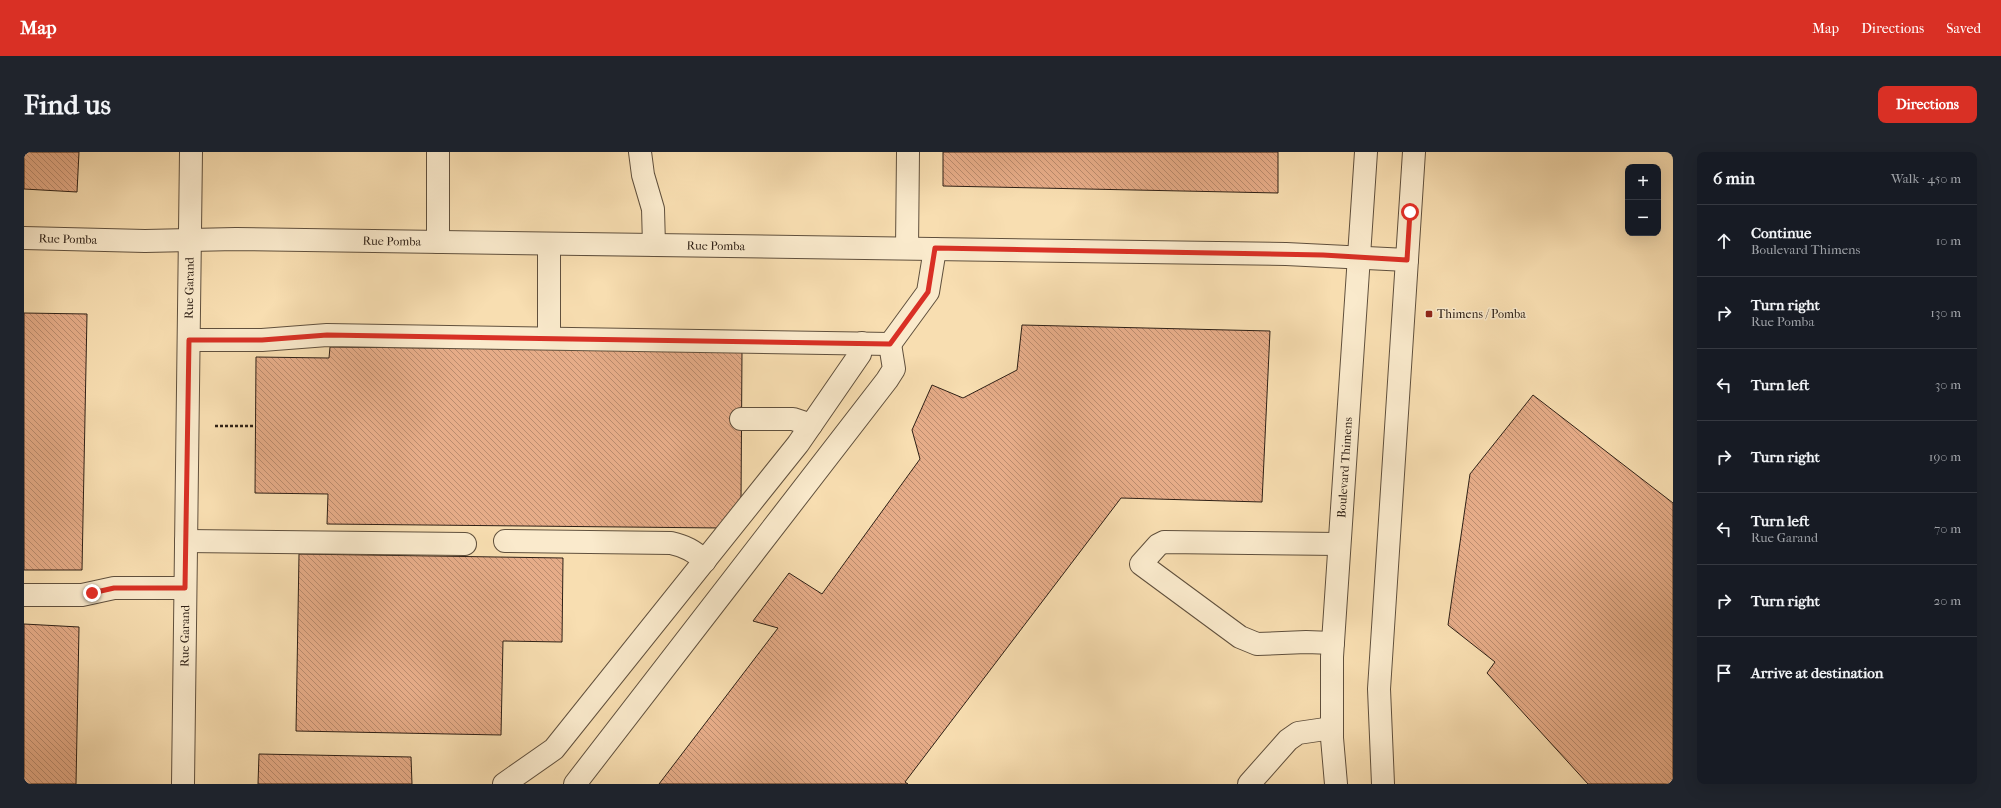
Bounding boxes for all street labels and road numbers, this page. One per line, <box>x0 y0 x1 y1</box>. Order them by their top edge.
street label: Rue Pomba <box>39 231 98 247</box>
street label: Rue Pomba <box>363 234 422 249</box>
street label: Rue Pomba <box>686 238 746 253</box>
street label: Rue Garand <box>182 256 197 319</box>
street label: Boulevard Thimens <box>1334 416 1355 519</box>
street label: Rue Garand <box>177 604 192 667</box>

